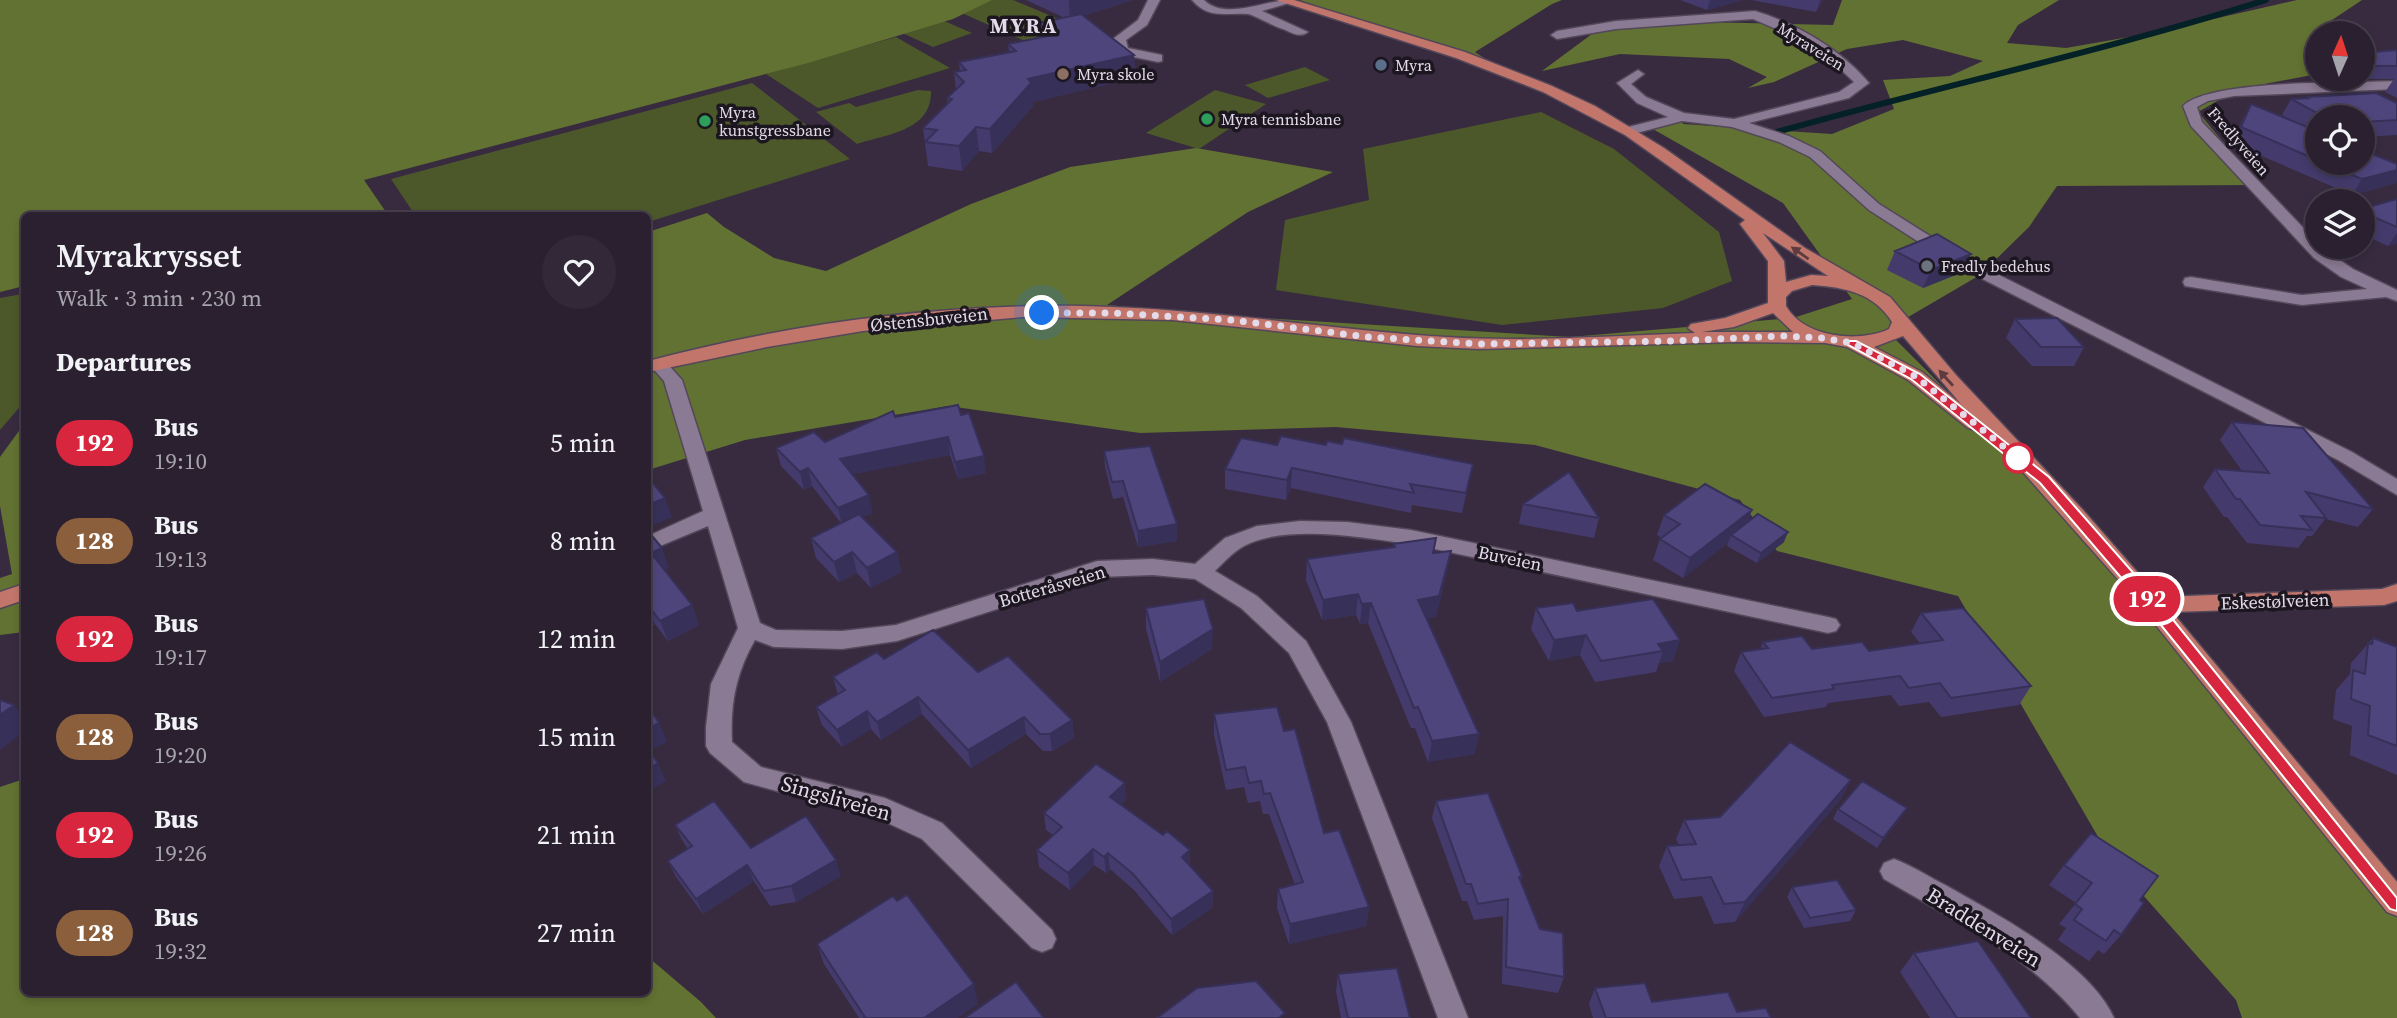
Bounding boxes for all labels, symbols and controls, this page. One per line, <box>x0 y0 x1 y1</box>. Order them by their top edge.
district label: MYRA <box>990 11 1058 40</box>
street label: Myraveien <box>1773 17 1849 75</box>
north arrow <box>2305 21 2375 91</box>
map controls <box>2305 21 2375 259</box>
place label: Myra <box>1395 54 1433 76</box>
marker: Myra <box>1373 57 1389 73</box>
place label: Myra skole <box>1077 63 1154 85</box>
marker: Myra skole <box>1055 66 1071 82</box>
place label: Myra kunstgressbane <box>719 101 831 141</box>
street label: Fredlyveien <box>2203 102 2275 180</box>
button: locate <box>2305 105 2375 175</box>
place label: Myra tennisbane <box>1221 108 1341 130</box>
marker: Myra tennisbane <box>1199 111 1215 127</box>
marker: Myra kunstgressbane <box>697 113 713 129</box>
button: layers <box>2305 189 2375 259</box>
text: Myrakrysset <box>56 233 241 278</box>
button: heart <box>542 235 616 309</box>
one-way arrow <box>1791 246 1809 260</box>
place label: Fredly bedehus <box>1941 255 2051 277</box>
marker: Fredly bedehus <box>1919 258 1935 274</box>
text: Walk · 3 min · 230 m <box>56 282 262 314</box>
your location <box>1024 295 1059 330</box>
street label: Østensbuveien <box>869 300 989 338</box>
text: Departures <box>56 344 191 380</box>
one-way arrow <box>1938 369 1954 387</box>
text: Bus <box>154 409 198 445</box>
text: 5 min <box>550 425 616 461</box>
text: 192 <box>75 426 114 459</box>
unlabelled marker <box>2003 443 2033 473</box>
text: 19:10 <box>154 445 207 477</box>
text: Bus <box>154 507 198 543</box>
text: 8 min <box>550 523 616 559</box>
text: 128 <box>75 524 114 557</box>
street label: Buveien <box>1476 539 1544 577</box>
text: 19:13 <box>154 543 207 575</box>
street label: Botteråsveien <box>996 559 1108 613</box>
line badge: 192 <box>2107 576 2187 622</box>
text: 192 <box>2127 582 2167 615</box>
street label: Eskestølveien <box>2220 587 2330 615</box>
text: Bus <box>154 605 198 641</box>
text: 12 min <box>537 621 616 657</box>
text: 192 <box>75 622 114 655</box>
text: 19:17 <box>154 641 207 673</box>
text: Bus <box>154 703 198 739</box>
text: 15 min <box>537 719 616 755</box>
text: 128 <box>75 720 114 753</box>
text: 19:20 <box>154 739 207 771</box>
street label: Singsliveien <box>778 769 894 827</box>
text: Bus <box>154 801 198 837</box>
text: 21 min <box>537 817 616 853</box>
text: 192 <box>75 818 114 851</box>
text: 19:26 <box>154 837 207 869</box>
street label: Braddenveien <box>1921 880 2047 974</box>
text: Bus <box>154 899 198 935</box>
text: 27 min <box>537 915 616 951</box>
text: 128 <box>75 916 114 949</box>
text: 19:32 <box>154 935 207 967</box>

